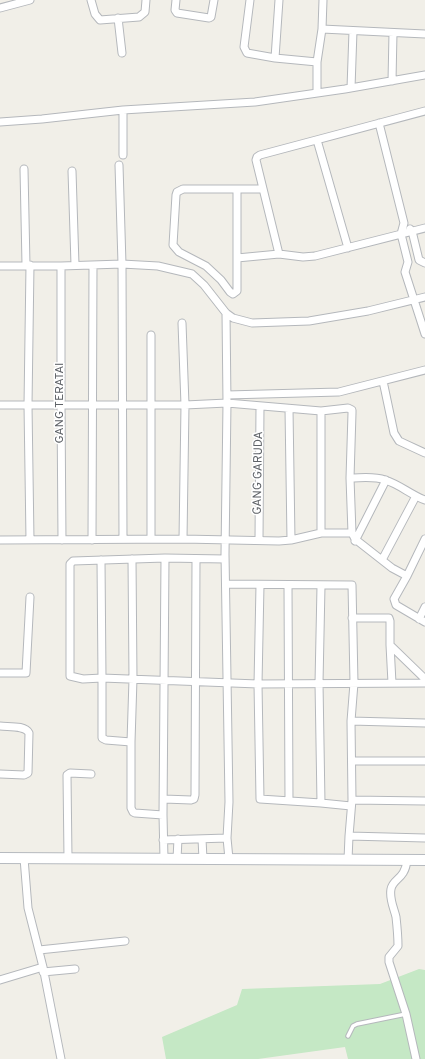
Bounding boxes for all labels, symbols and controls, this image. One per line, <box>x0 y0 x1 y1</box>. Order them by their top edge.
street label: GANG TERATAI <box>54 363 68 443</box>
street label: GANG GARUDA <box>251 431 267 515</box>

